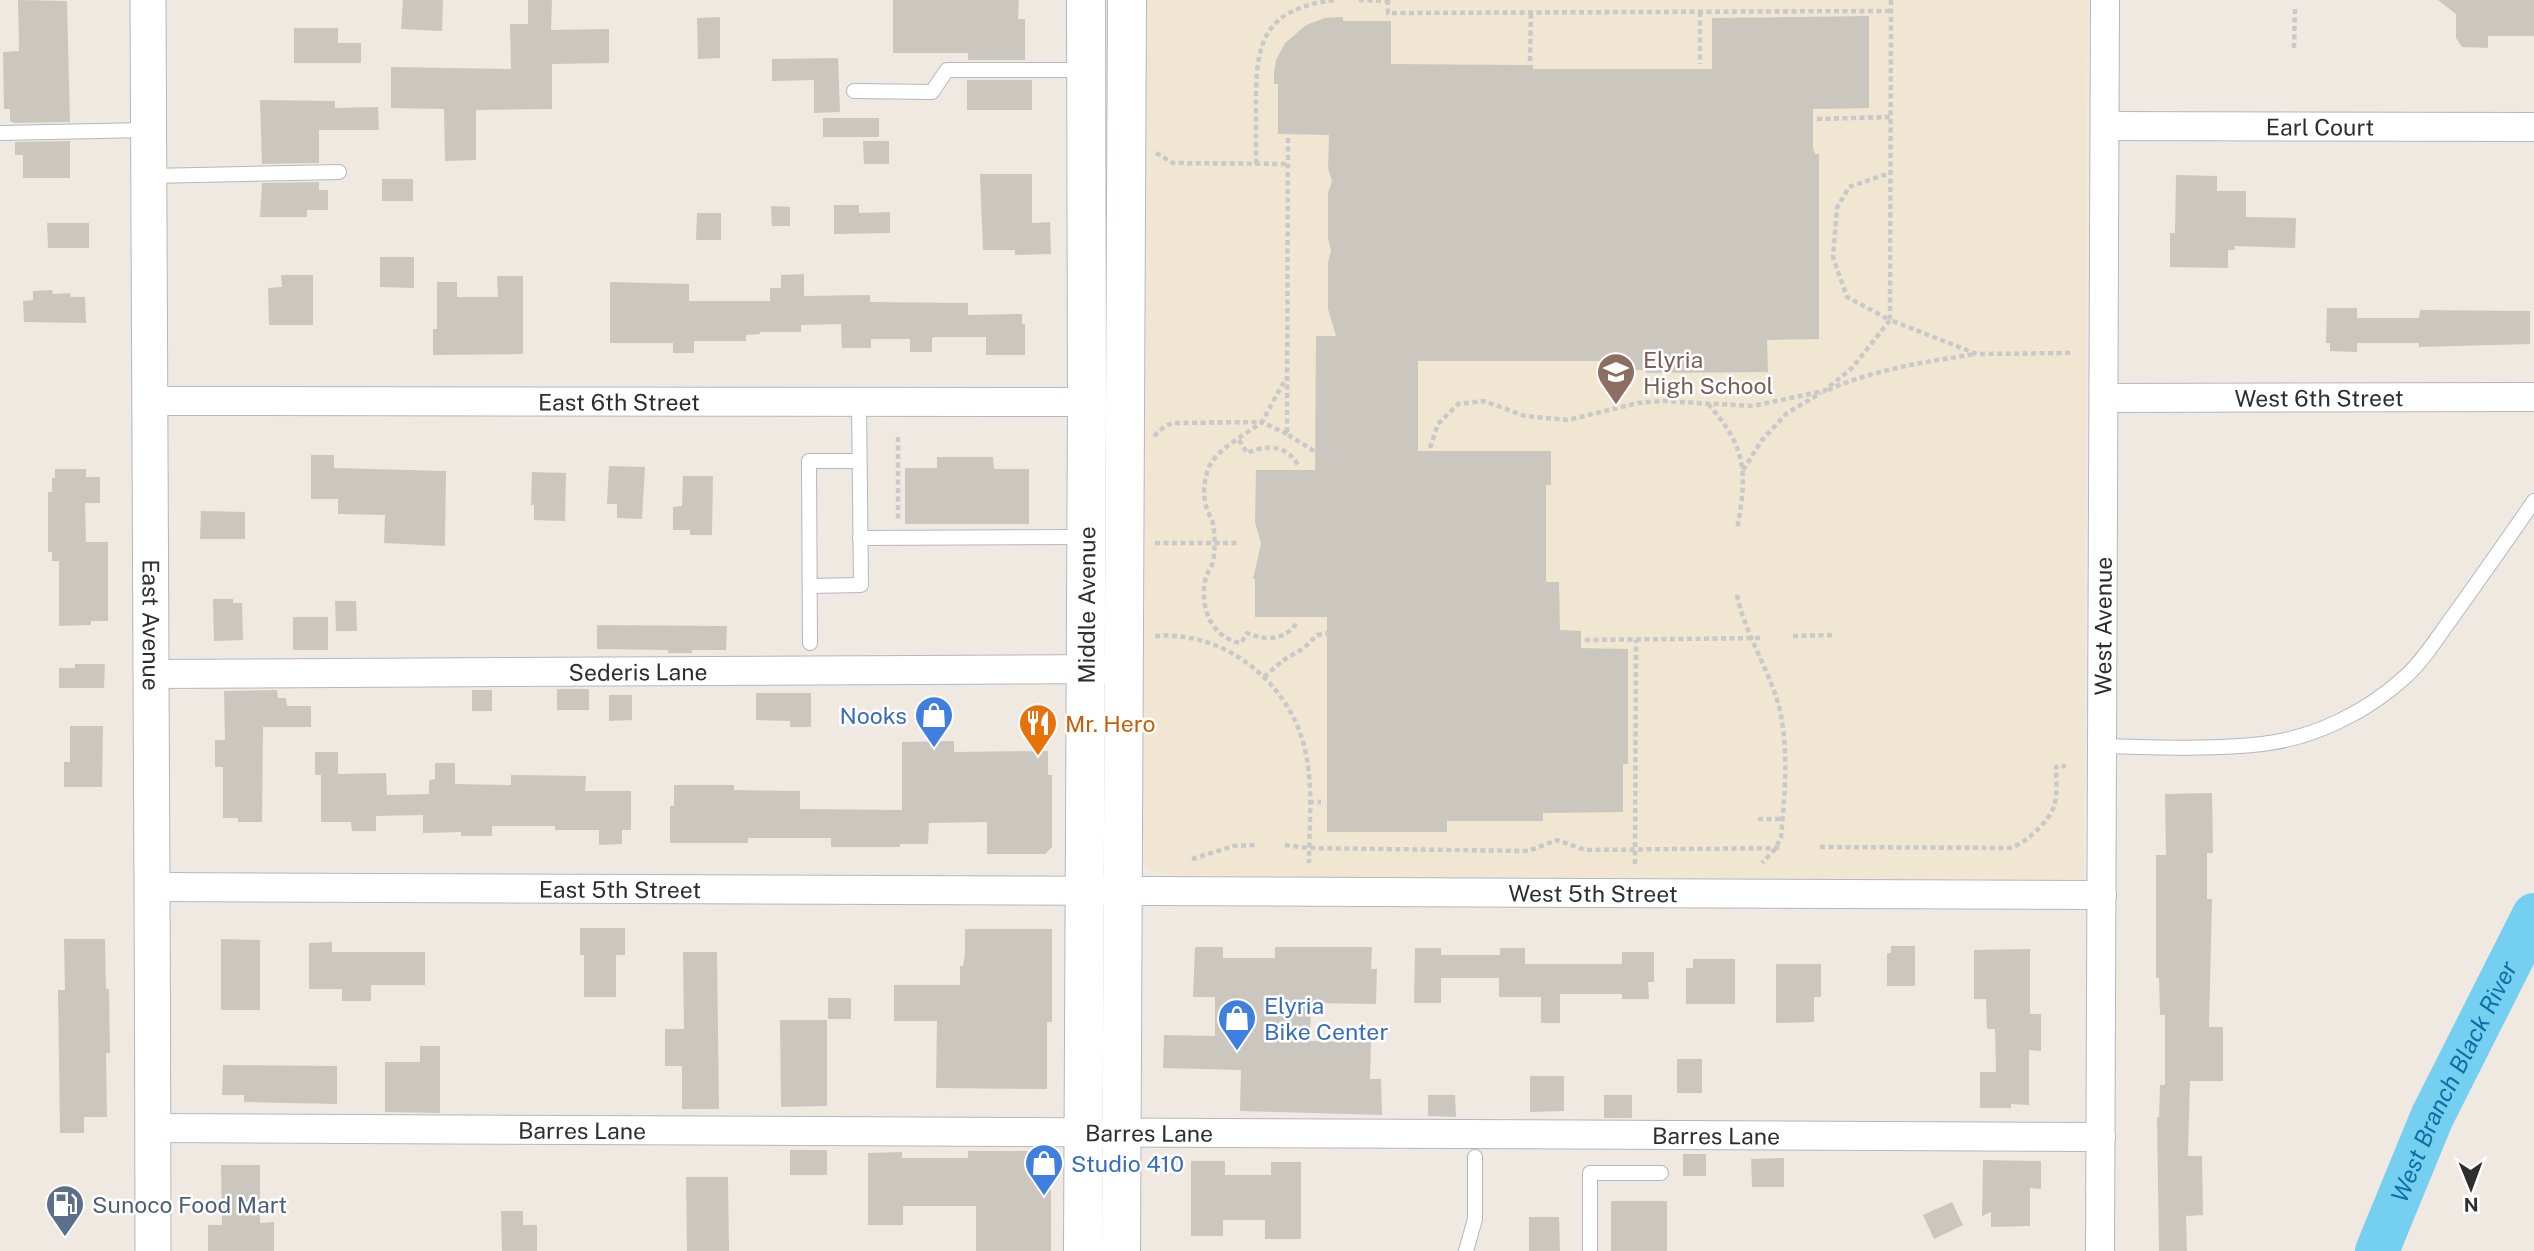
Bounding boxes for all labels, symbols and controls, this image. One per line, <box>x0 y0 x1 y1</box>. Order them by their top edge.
street label: Earl Court <box>2266 113 2374 140</box>
place label: Elyria High School <box>1643 346 1773 399</box>
school or university icon: Elyria High School <box>1595 351 1637 406</box>
street label: West 6th Street <box>2234 384 2404 411</box>
street label: East 6th Street <box>538 388 700 415</box>
street label: Middle Avenue <box>1072 526 1100 684</box>
street label: West Avenue <box>2089 557 2116 695</box>
street label: East Avenue <box>138 559 165 691</box>
street label: Sederis Lane <box>568 658 708 685</box>
shop icon: Nooks <box>913 694 955 749</box>
place label: Nooks <box>840 702 907 729</box>
restaurant icon: Mr. Hero <box>1017 702 1059 757</box>
place label: Mr. Hero <box>1065 710 1156 737</box>
street label: East 5th Street <box>539 875 701 903</box>
street label: West 5th Street <box>1508 879 1678 907</box>
water label: West Branch Black River <box>2385 956 2523 1206</box>
place label: Elyria Bike Center <box>1264 992 1388 1045</box>
shop icon: Elyria Bike Center <box>1216 997 1258 1052</box>
street label: Barres Lane <box>518 1116 646 1144</box>
street label: Barres Lane <box>1085 1119 1213 1146</box>
street label: Barres Lane <box>1652 1121 1780 1149</box>
shop icon: Studio 410 <box>1023 1142 1065 1197</box>
place label: Studio 410 <box>1071 1150 1184 1177</box>
north arrow <box>2436 1153 2506 1223</box>
fuel station icon: Sunoco Food Mart <box>44 1183 86 1238</box>
place label: Sunoco Food Mart <box>92 1191 287 1218</box>
text: N <box>2464 1194 2479 1216</box>

